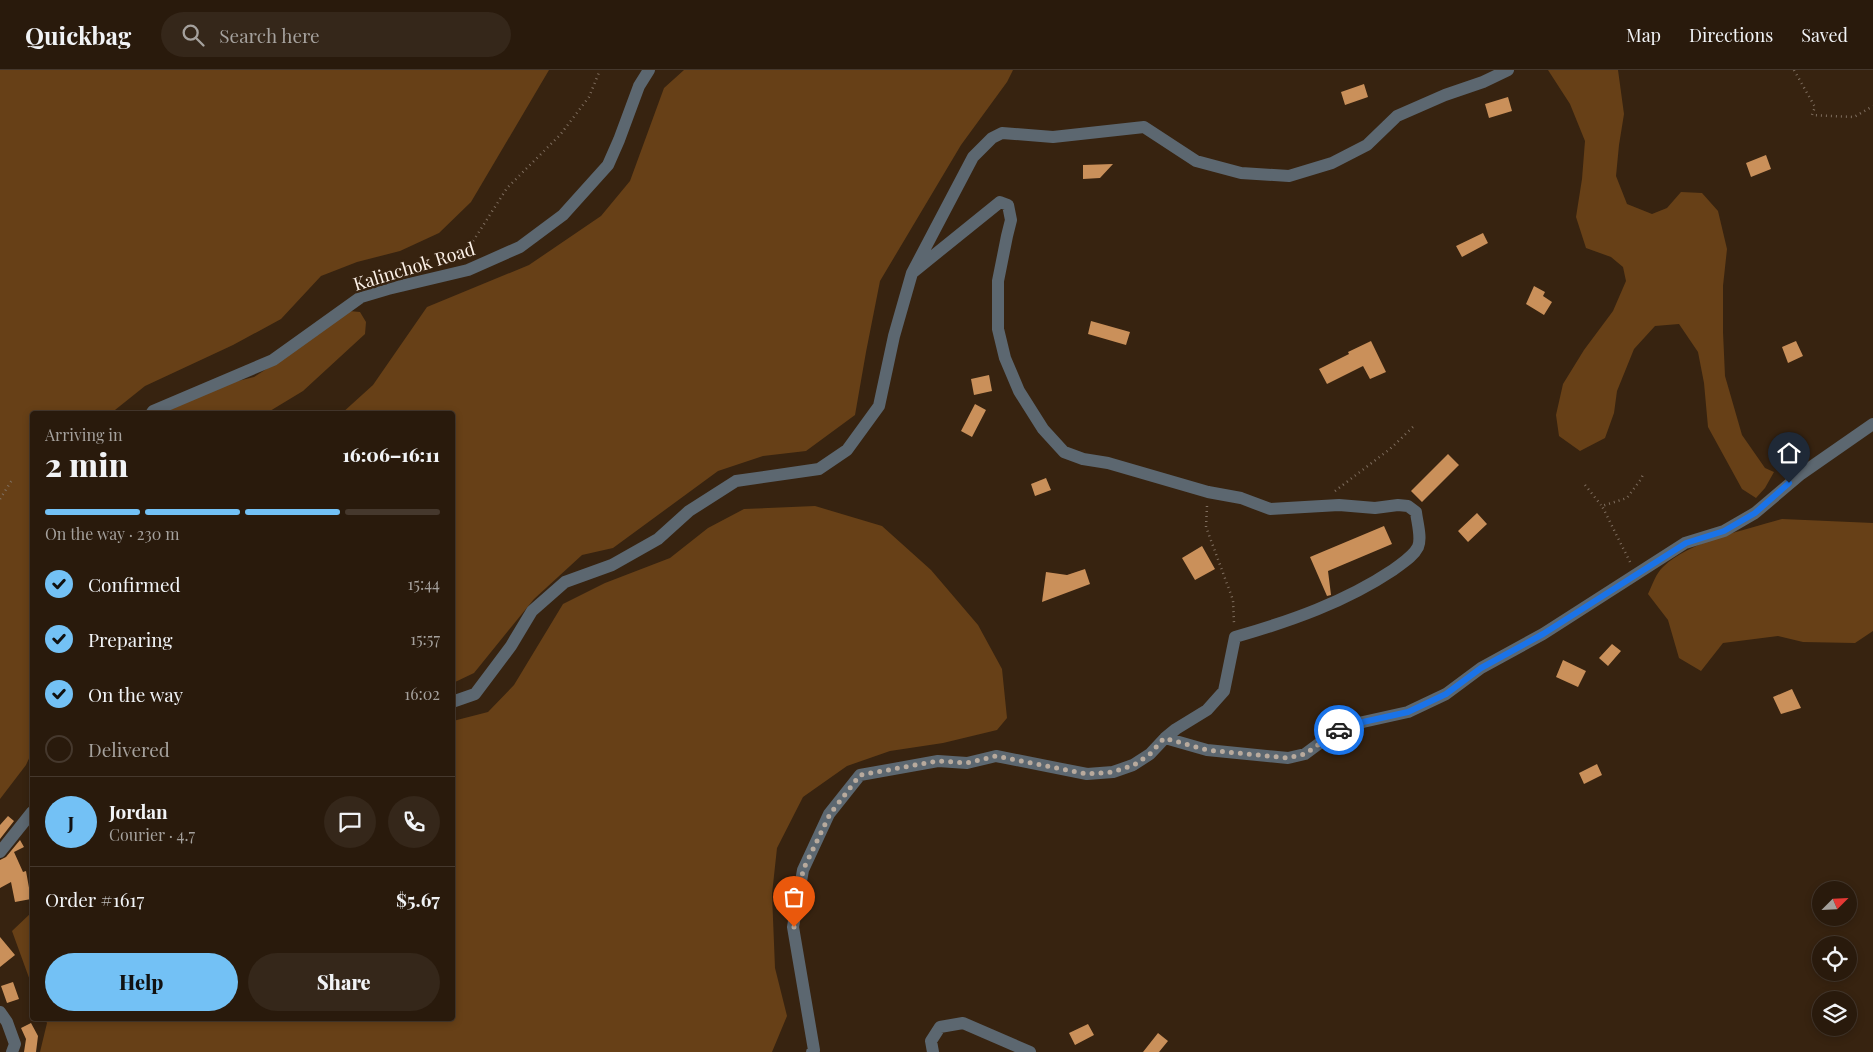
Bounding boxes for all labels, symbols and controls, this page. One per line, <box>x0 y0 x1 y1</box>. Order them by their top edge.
search box <box>161 12 511 57</box>
text: Quickbag <box>25 19 131 51</box>
icon: search <box>179 21 207 49</box>
text: Search here <box>219 22 320 48</box>
text: Map <box>1626 23 1661 47</box>
text: Directions <box>1689 23 1773 47</box>
text: Saved <box>1801 23 1848 47</box>
street label: Kalinchok Road <box>350 236 478 296</box>
text: Arriving in <box>45 424 123 445</box>
pin <box>1768 432 1810 483</box>
icon: home <box>1775 439 1803 467</box>
text: 16:06–16:11 <box>342 441 440 467</box>
text: 2 min <box>45 442 128 485</box>
text: On the way · 230 m <box>45 523 180 544</box>
icon: check <box>45 570 73 598</box>
text: Confirmed <box>88 571 181 597</box>
text: 15:44 <box>408 573 440 594</box>
icon: check <box>45 625 73 653</box>
text: Preparing <box>88 626 173 652</box>
text: 15:57 <box>410 628 440 649</box>
icon: check <box>45 680 73 708</box>
text: On the way <box>88 681 183 707</box>
text: 16:02 <box>404 683 440 704</box>
courier <box>1314 705 1364 755</box>
icon: car <box>1325 716 1353 744</box>
text: Delivered <box>88 736 170 762</box>
button: chat <box>324 796 376 848</box>
button: phone <box>388 796 440 848</box>
text: Jordan <box>109 798 168 824</box>
text: J <box>68 809 74 835</box>
text: Courier · 4.7 <box>109 824 195 845</box>
pin <box>773 876 815 927</box>
north arrow <box>1812 881 1858 926</box>
map controls <box>1812 881 1857 1036</box>
icon: bag <box>780 883 808 911</box>
text: Order #1617 <box>45 886 144 912</box>
text: $5.67 <box>396 886 440 912</box>
button: locate <box>1812 936 1857 981</box>
button: Help <box>45 953 238 1011</box>
button: Share <box>248 953 440 1011</box>
button: layers <box>1812 991 1857 1036</box>

